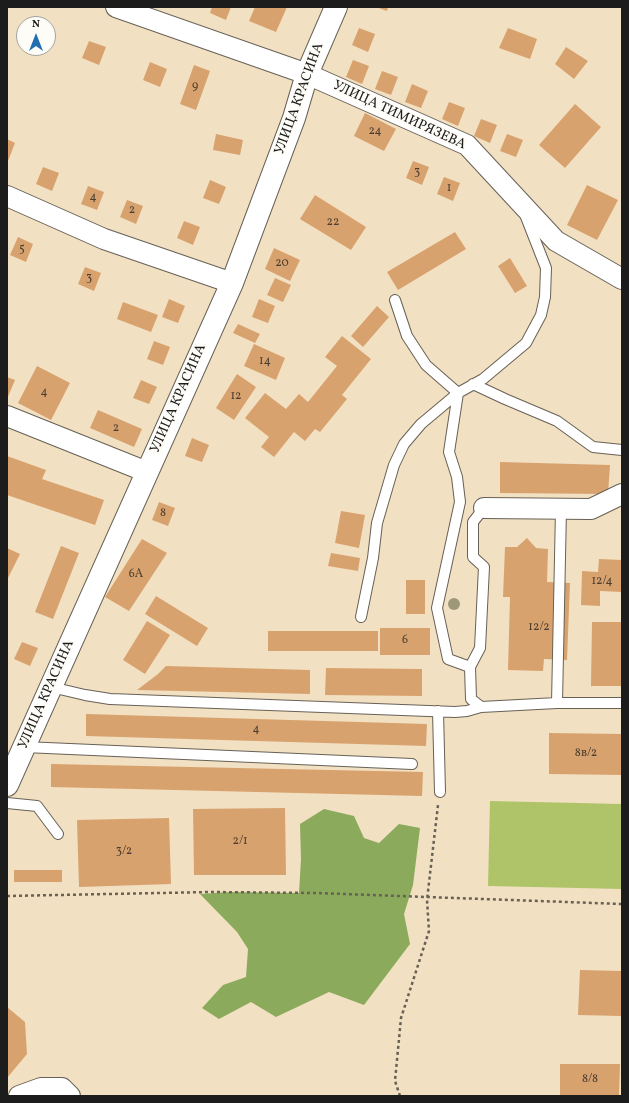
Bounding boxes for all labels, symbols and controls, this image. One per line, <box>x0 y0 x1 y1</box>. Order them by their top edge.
north arrow <box>16 16 56 56</box>
text: N <box>32 17 40 32</box>
street label: УЛИЦА КРАСИНА <box>272 41 328 157</box>
street label: УЛИЦА ТИМИРЯЗЕВА <box>330 78 468 154</box>
house number: 9 <box>192 80 198 94</box>
house number: 24 <box>368 125 382 139</box>
house number: 3 <box>414 166 420 180</box>
house number: 1 <box>447 182 451 196</box>
house number: 4 <box>89 191 97 205</box>
house number: 2 <box>129 204 135 218</box>
house number: 22 <box>327 216 339 230</box>
house number: 5 <box>19 243 25 257</box>
house number: 20 <box>275 257 289 271</box>
house number: 3 <box>86 272 92 286</box>
street label: УЛИЦА КРАСИНА <box>147 342 211 456</box>
house number: 14 <box>259 355 271 369</box>
house number: 4 <box>40 386 48 400</box>
house number: 12 <box>230 390 242 404</box>
house number: 2 <box>113 422 119 436</box>
house number: 8 <box>160 507 166 521</box>
house number: 6А <box>129 568 143 582</box>
house number: 12/4 <box>591 575 613 589</box>
house number: 12/2 <box>528 621 550 635</box>
house number: 6 <box>402 634 408 648</box>
street label: УЛИЦА КРАСИНА <box>15 638 79 752</box>
house number: 4 <box>252 723 260 737</box>
house number: 8в/2 <box>575 747 597 761</box>
house number: 2/1 <box>232 835 248 849</box>
house number: 3/2 <box>116 845 132 859</box>
house number: 8/8 <box>582 1073 598 1087</box>

